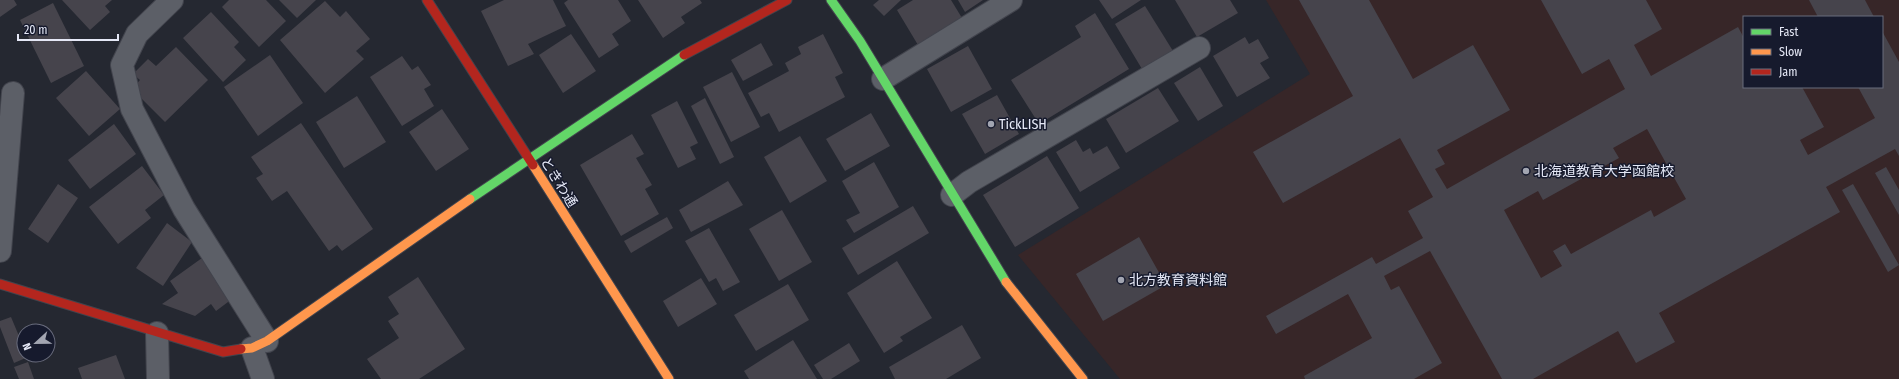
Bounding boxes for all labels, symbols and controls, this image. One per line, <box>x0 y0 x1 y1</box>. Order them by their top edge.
scale bar <box>18 16 118 42</box>
legend <box>1743 16 1883 88</box>
text: 20 m <box>24 23 48 37</box>
text: Fast <box>1779 25 1798 39</box>
text: Slow <box>1779 45 1802 59</box>
text: Jam <box>1779 65 1797 79</box>
place label: TickLISH <box>999 116 1047 133</box>
marker: TickLISH <box>986 119 996 129</box>
street label: ときわ通 <box>537 154 581 211</box>
place label: 北海道教育大学函館校 <box>1534 163 1674 180</box>
marker: 北海道教育大学函館校 <box>1521 166 1531 176</box>
place label: 北方教育資料館 <box>1129 272 1227 289</box>
marker: 北方教育資料館 <box>1116 275 1126 285</box>
north arrow <box>16 323 56 363</box>
text: N <box>20 341 34 352</box>

